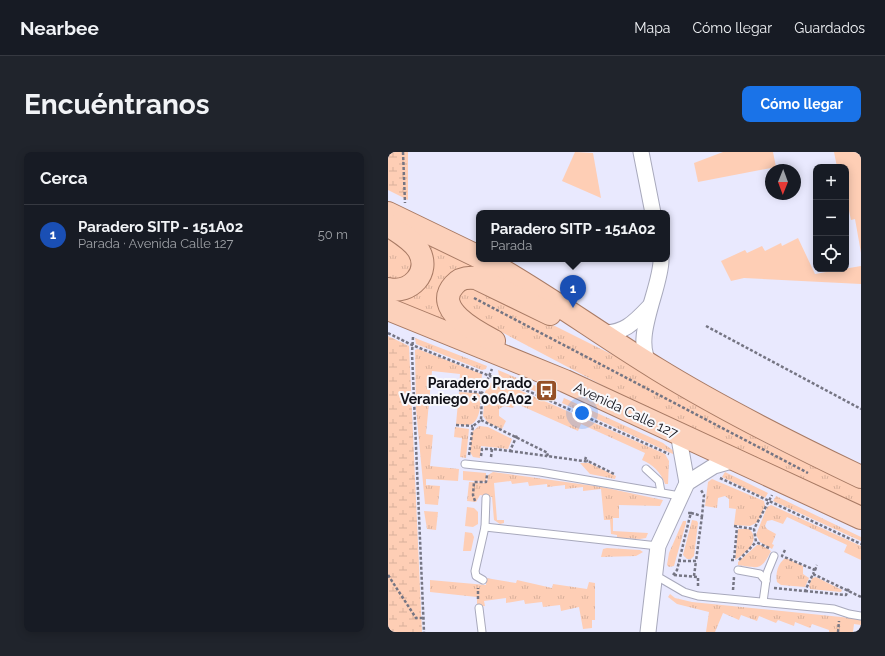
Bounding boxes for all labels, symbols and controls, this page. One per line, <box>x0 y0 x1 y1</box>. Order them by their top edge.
text: Nearbee <box>20 17 99 39</box>
text: Mapa <box>634 20 670 36</box>
text: Cómo llegar <box>692 20 772 36</box>
text: Guardados <box>794 20 865 36</box>
button: Cómo llegar <box>742 86 861 122</box>
text: Encuéntranos <box>24 88 210 121</box>
north arrow <box>765 164 801 200</box>
map controls <box>813 164 849 272</box>
button: + <box>813 164 849 200</box>
text: Cerca <box>40 168 88 188</box>
button: − <box>813 200 849 236</box>
popup <box>476 210 670 262</box>
text: Paradero SITP - 151A02 <box>78 218 243 236</box>
text: Paradero SITP - 151A02 <box>490 220 656 238</box>
text: 1 <box>50 227 56 242</box>
text: 50 m <box>318 227 348 242</box>
text: Parada · Avenida Calle 127 <box>78 236 233 251</box>
button: locate <box>813 236 849 272</box>
text: Parada <box>490 238 532 253</box>
pin: 1 <box>560 275 586 308</box>
place label: Paradero Prado Veraniego + 006A02 <box>400 375 533 407</box>
bus stop icon: Paradero Prado Veraniego + 006A02 <box>534 378 560 404</box>
street label: Avenida Calle 127 <box>571 379 681 441</box>
your location <box>572 403 592 423</box>

